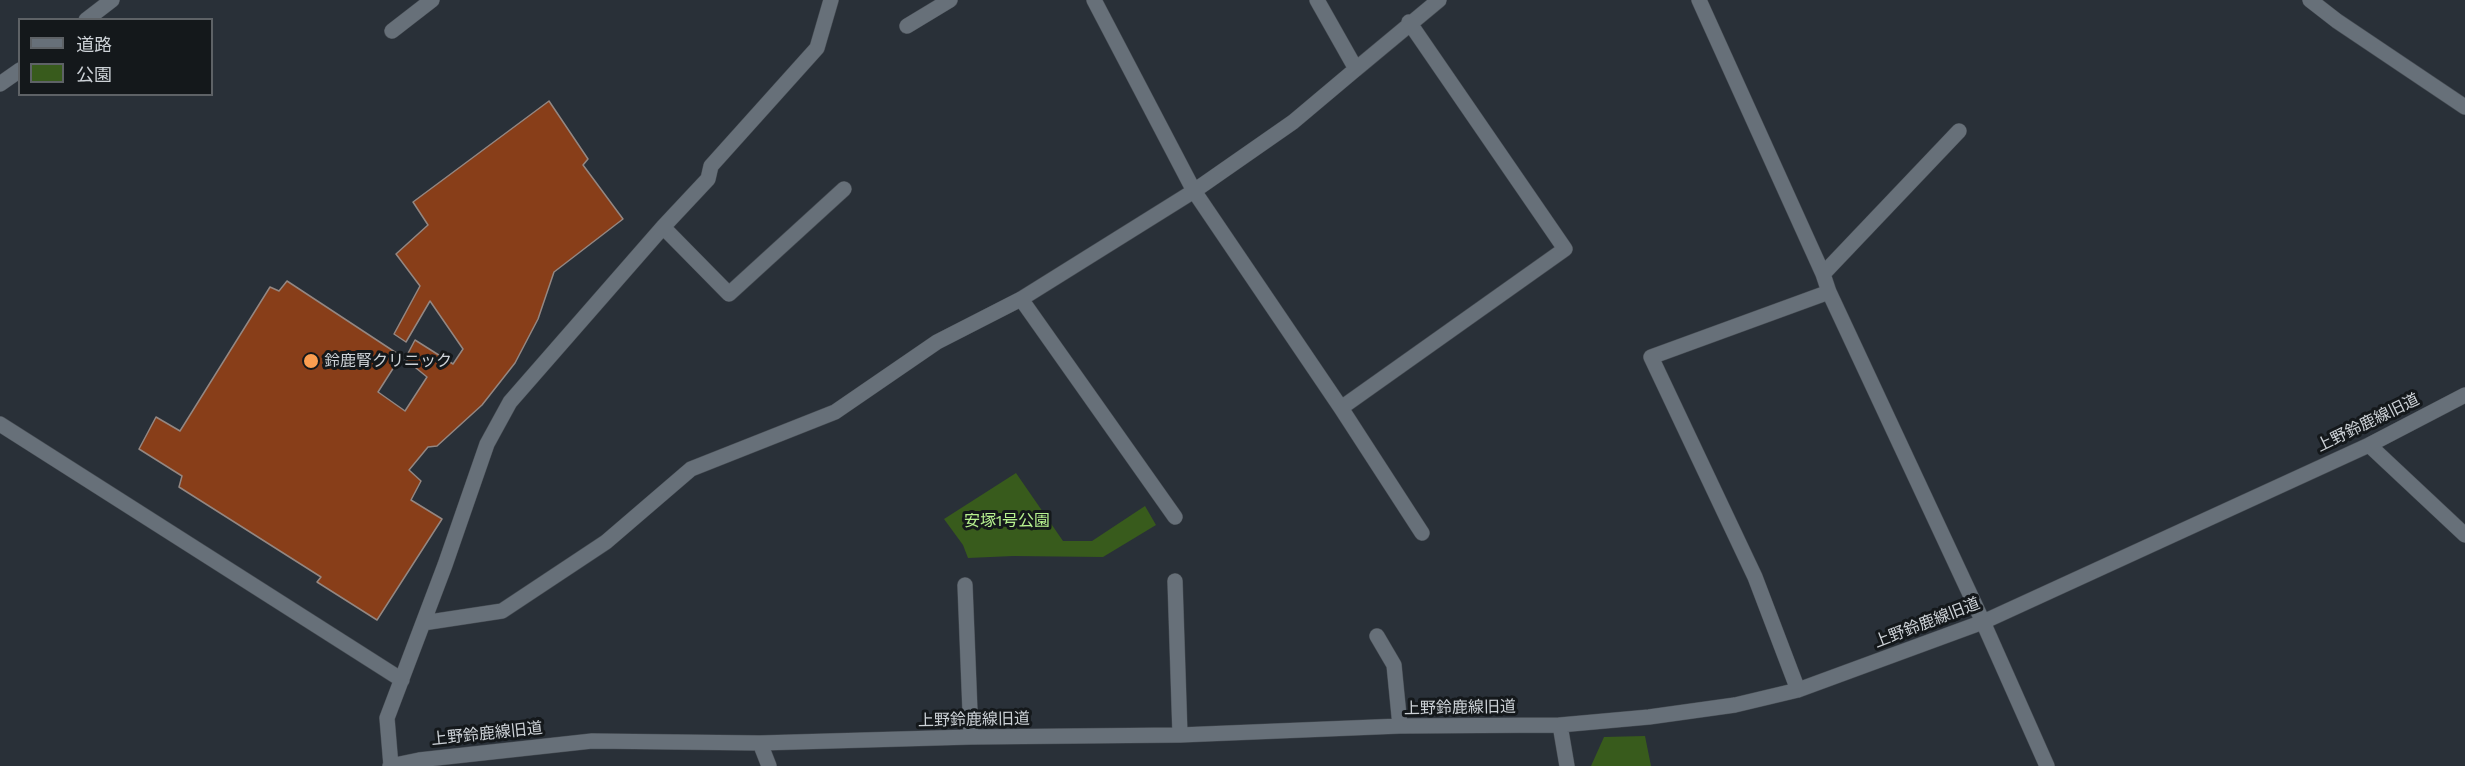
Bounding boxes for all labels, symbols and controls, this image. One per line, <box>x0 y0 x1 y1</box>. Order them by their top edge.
legend <box>18 18 213 96</box>
text: 道路 <box>76 34 112 55</box>
text: 公園 <box>76 64 112 85</box>
place label: 鈴鹿腎クリニック <box>324 351 452 371</box>
marker: 鈴鹿腎クリニック <box>302 352 320 370</box>
street label: 上野鈴鹿線旧道 <box>2313 390 2423 456</box>
park label: 安塚1号公園 <box>964 511 1050 531</box>
street label: 上野鈴鹿線旧道 <box>1871 594 1983 652</box>
street label: 上野鈴鹿線旧道 <box>1404 697 1516 719</box>
street label: 上野鈴鹿線旧道 <box>918 709 1030 731</box>
street label: 上野鈴鹿線旧道 <box>430 719 544 749</box>

